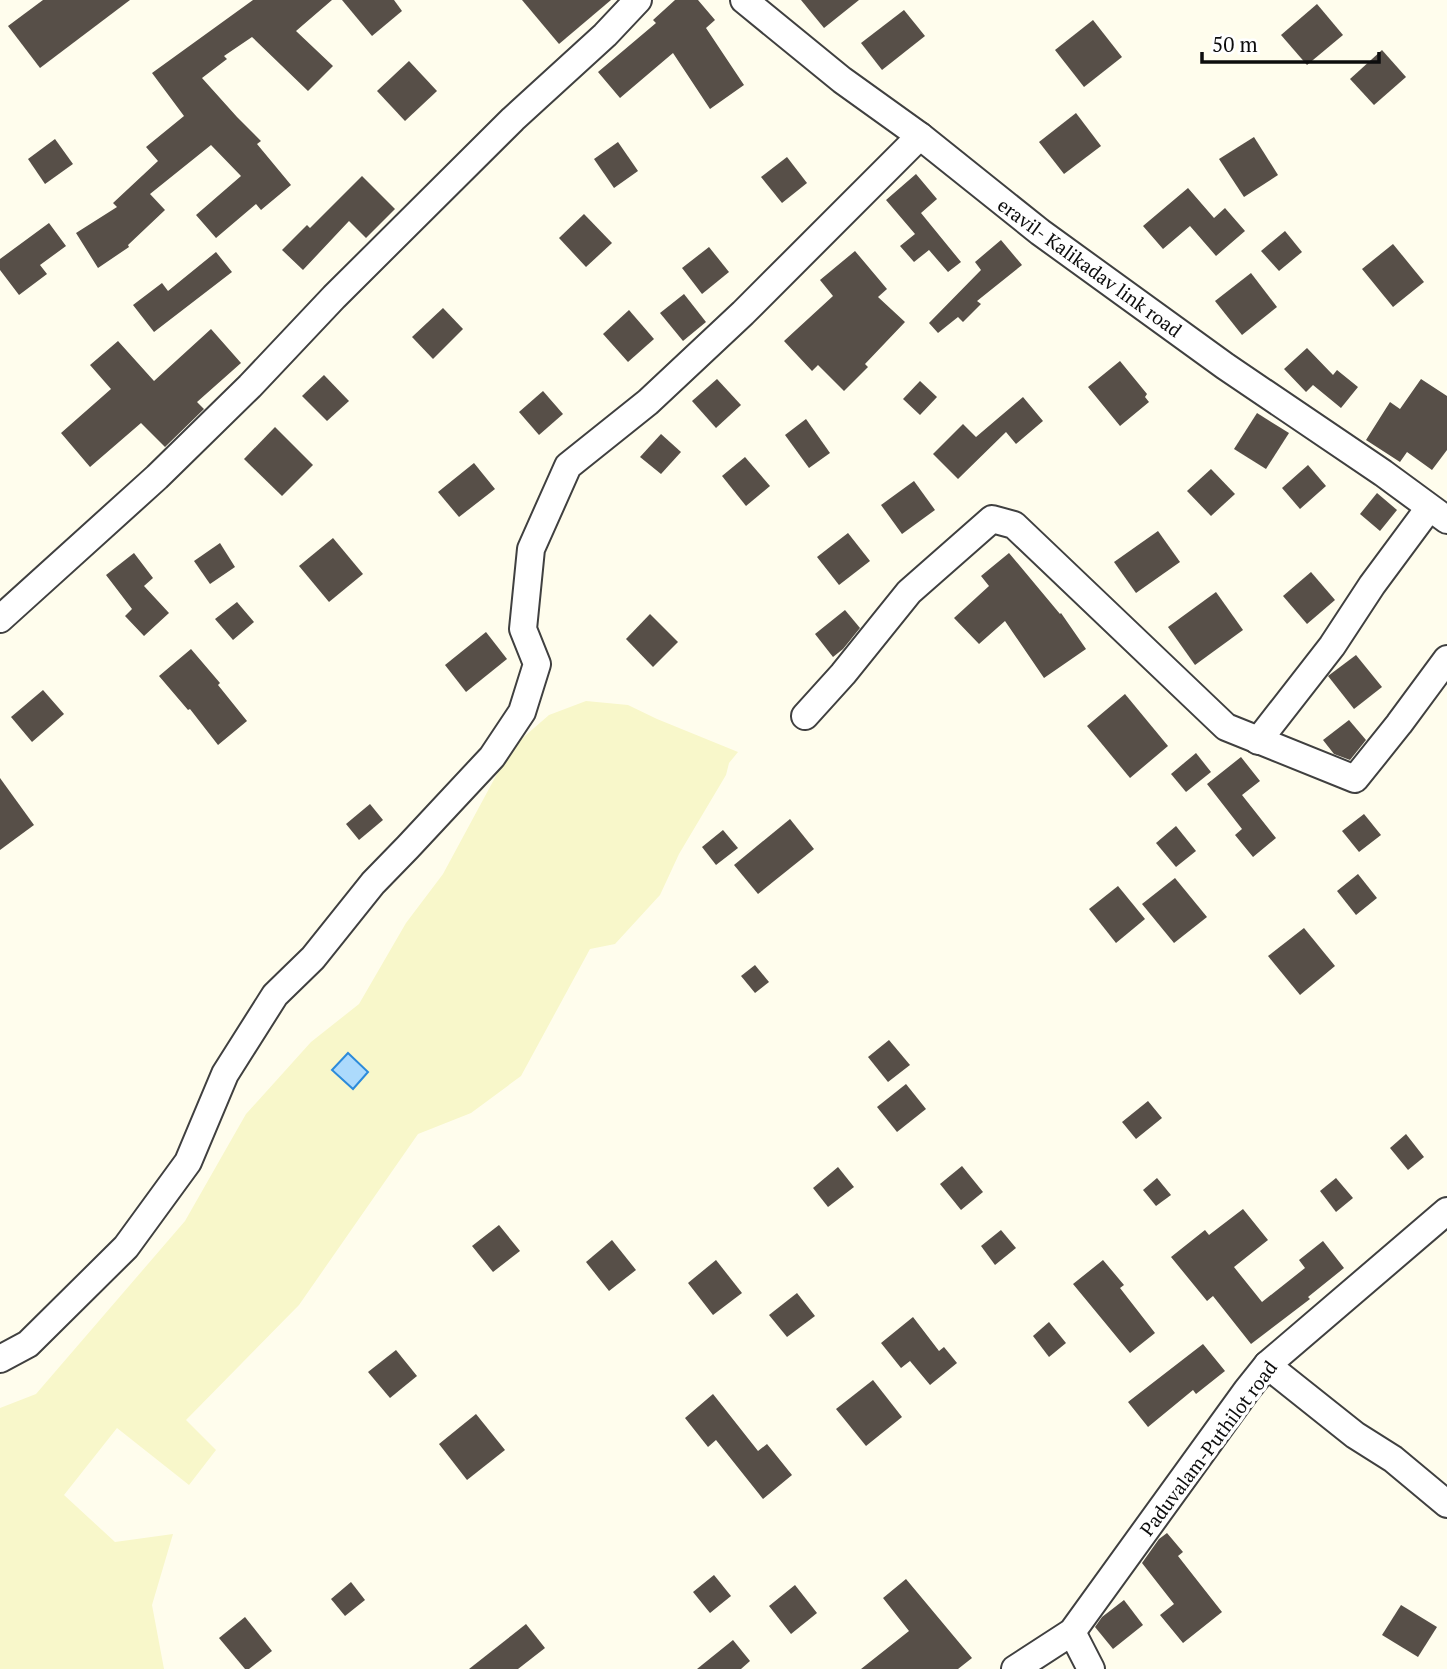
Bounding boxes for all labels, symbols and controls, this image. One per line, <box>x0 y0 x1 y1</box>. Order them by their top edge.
scale bar <box>1202 21 1379 65</box>
text: 50 m <box>1212 30 1258 58</box>
street label: eravil- Kalikadav link road <box>993 192 1187 343</box>
street label: Paduvalam-Puthilot road <box>1134 1355 1282 1541</box>

